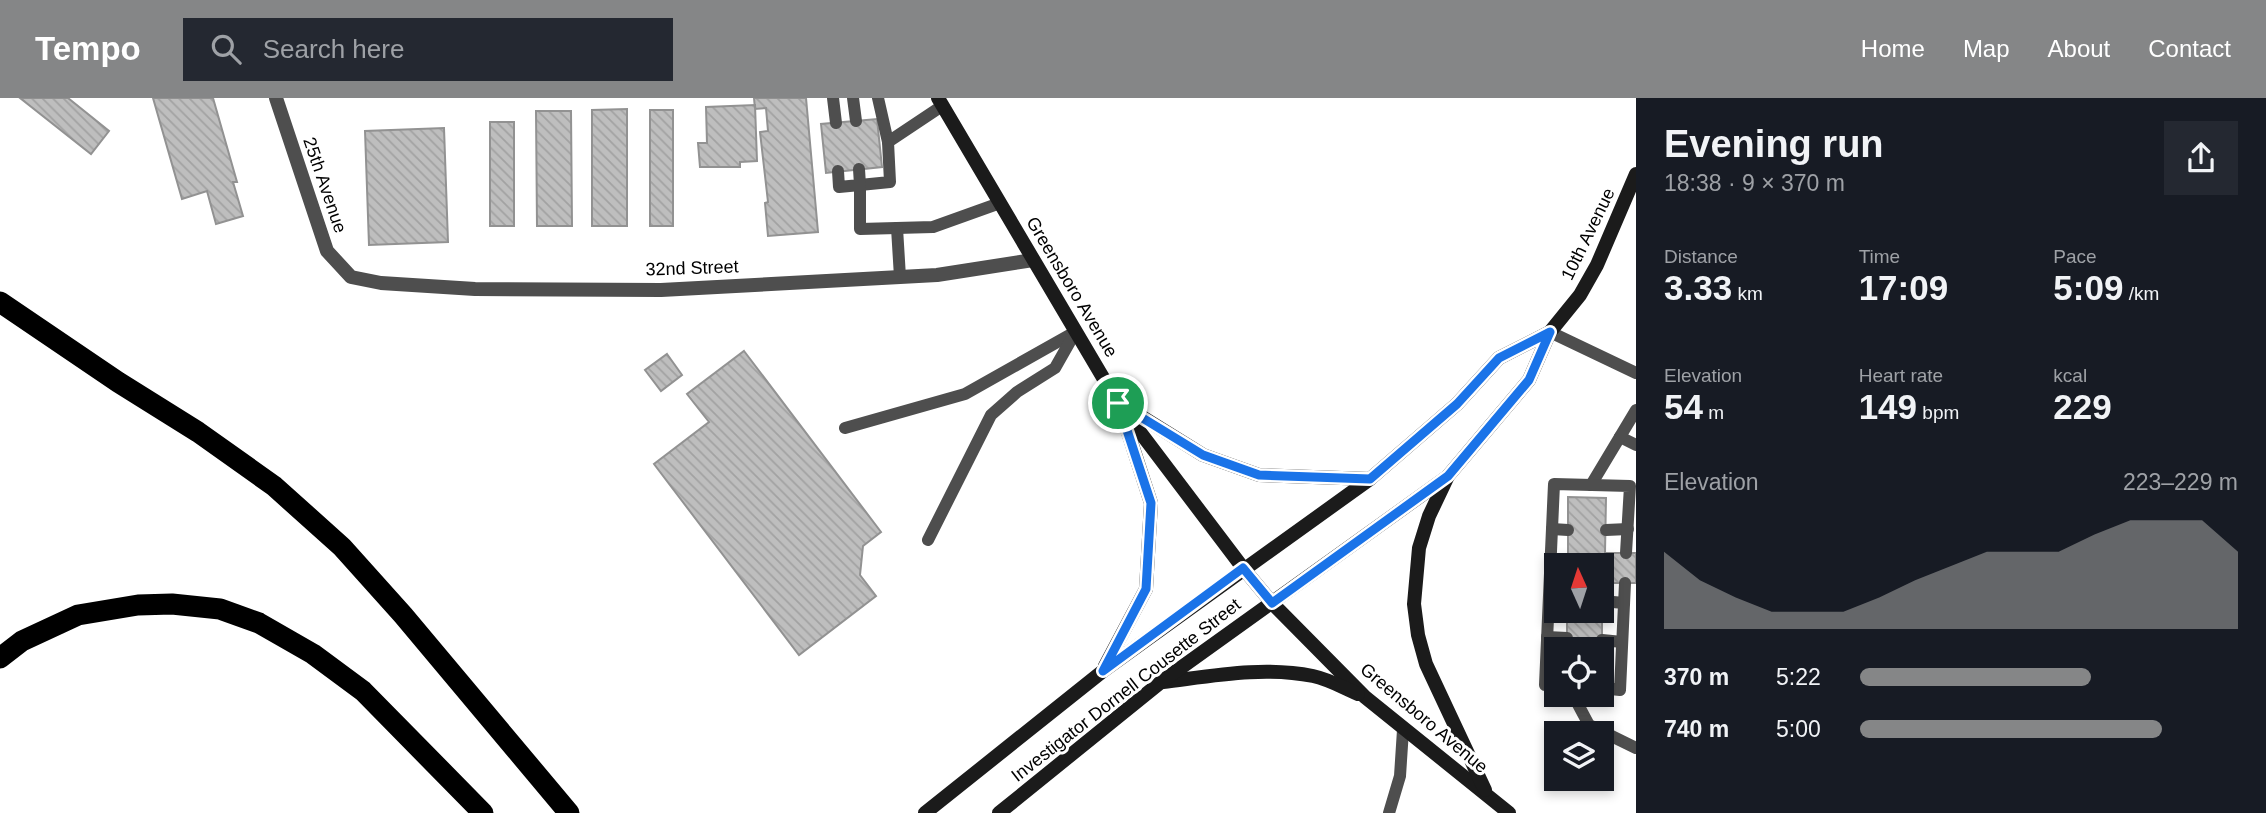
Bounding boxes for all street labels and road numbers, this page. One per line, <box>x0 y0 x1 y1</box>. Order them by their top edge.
street label: 25th Avenue <box>299 135 351 235</box>
street label: 10th Avenue <box>1557 185 1619 283</box>
street label: Greensboro Avenue <box>1022 213 1122 361</box>
street label: 32nd Street <box>645 256 739 280</box>
street label: Investigator Dornell Cousette Street <box>1007 594 1245 786</box>
street label: Greensboro Avenue <box>1356 659 1492 777</box>

